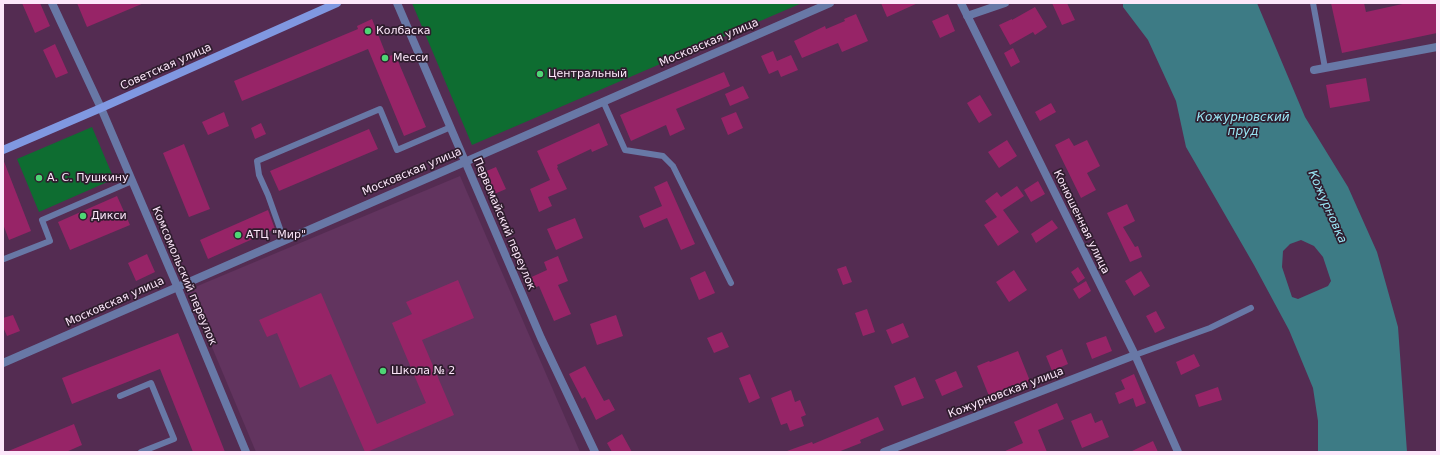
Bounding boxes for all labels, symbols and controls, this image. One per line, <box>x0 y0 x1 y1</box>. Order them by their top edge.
street label: Московская улица <box>657 16 761 70</box>
place label: Колбаска <box>376 24 431 38</box>
marker: Колбаска <box>363 26 373 36</box>
street label: Советская улица <box>118 41 214 93</box>
place label: Месси <box>393 51 429 65</box>
marker: Месси <box>380 53 390 63</box>
place label: Центральный <box>548 67 627 81</box>
marker: Центральный <box>535 69 545 79</box>
water label: Кожурновский пруд <box>1196 111 1290 139</box>
street label: Московская улица <box>360 145 464 199</box>
street label: Первомайский переулок <box>470 156 538 292</box>
street label: Конюшенная улица <box>1050 168 1112 276</box>
water label: Кожурновка <box>1305 168 1349 246</box>
place label: А. С. Пушкину <box>47 171 129 185</box>
marker: А. С. Пушкину <box>34 173 44 183</box>
street label: Комсомольский переулок <box>149 205 219 347</box>
place label: Дикси <box>91 209 127 223</box>
marker: Дикси <box>78 211 88 221</box>
place label: АТЦ "Мир" <box>246 228 306 242</box>
marker: АТЦ "Мир" <box>233 230 243 240</box>
street label: Московская улица <box>64 274 166 330</box>
place label: Школа № 2 <box>391 364 455 378</box>
street label: Кожурновская улица <box>946 365 1066 421</box>
marker: Школа № 2 <box>378 366 388 376</box>

